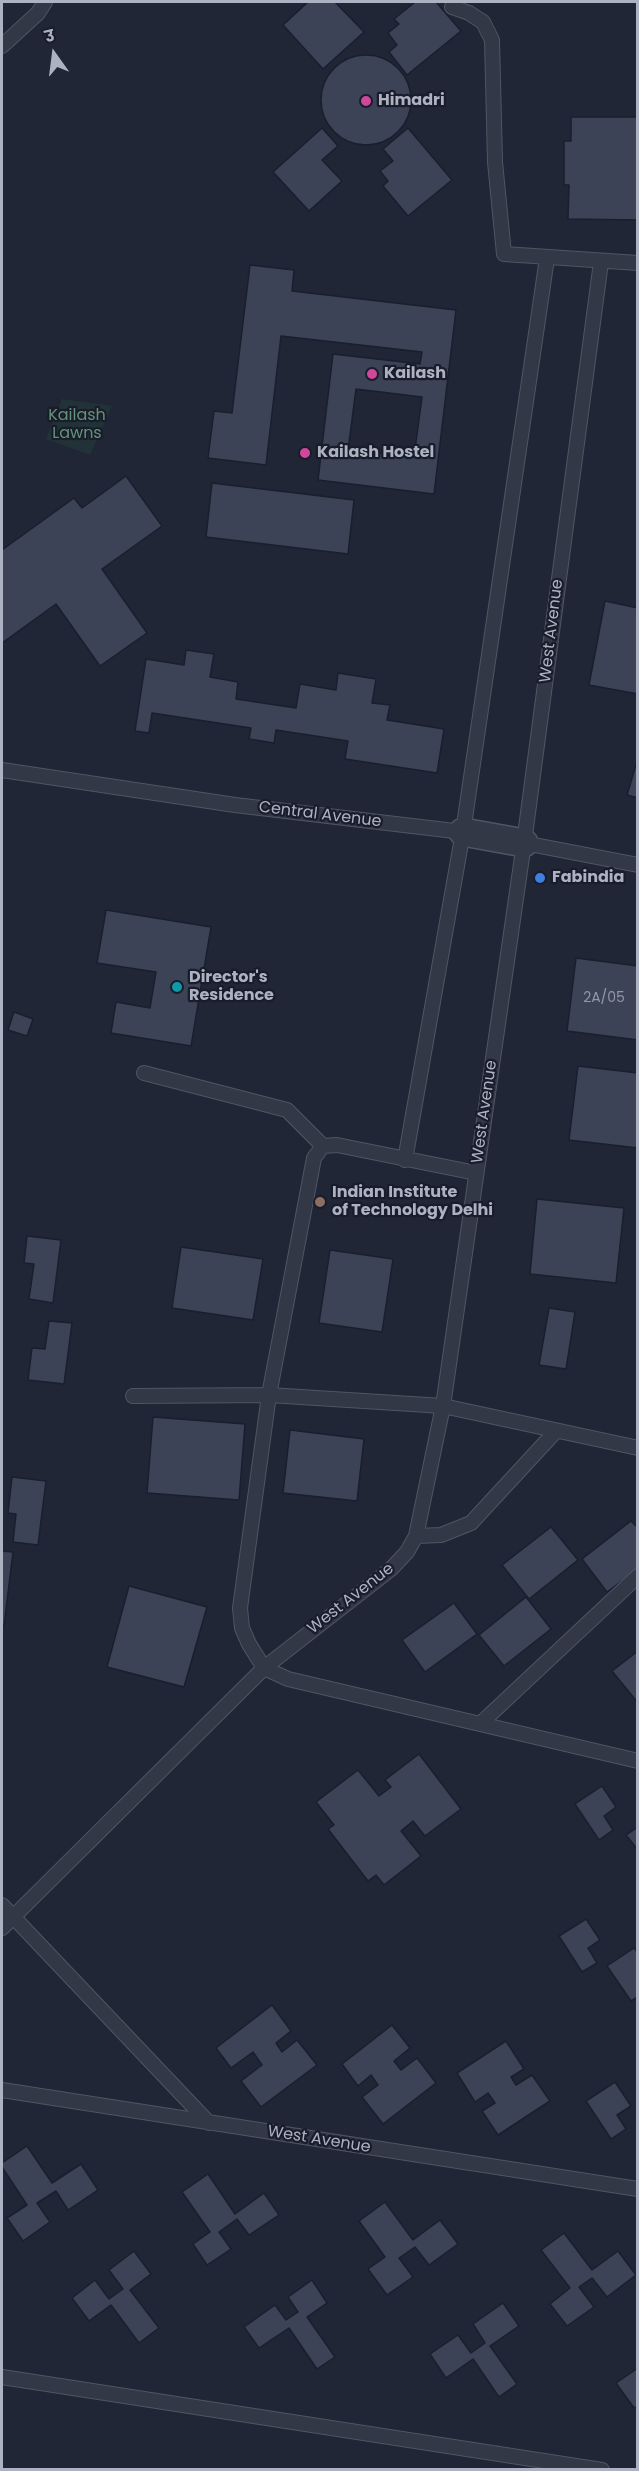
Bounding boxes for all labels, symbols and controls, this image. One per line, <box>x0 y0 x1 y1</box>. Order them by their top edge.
north arrow <box>24 24 84 84</box>
text: उ <box>42 24 57 48</box>
place label: Himadri <box>378 91 445 111</box>
marker: Himadri <box>359 94 373 108</box>
place label: Kailash <box>384 364 446 384</box>
marker: Kailash <box>365 367 379 381</box>
park label: Kailash Lawns <box>48 406 106 444</box>
place label: Kailash Hostel <box>317 443 434 463</box>
marker: Kailash Hostel <box>298 446 312 460</box>
street label: West Avenue <box>536 578 568 684</box>
street label: Central Avenue <box>258 798 382 832</box>
place label: Fabindia <box>552 868 624 888</box>
marker: Fabindia <box>533 871 547 885</box>
place label: Director's Residence <box>189 968 274 1006</box>
marker: Director's Residence <box>170 980 184 994</box>
house number: 2A/05 <box>583 990 625 1006</box>
street label: West Avenue <box>468 1059 502 1165</box>
place label: Indian Institute of Technology Delhi <box>332 1183 493 1221</box>
marker: Indian Institute of Technology Delhi <box>313 1195 327 1209</box>
street label: West Avenue <box>304 1559 398 1639</box>
street label: West Avenue <box>266 2122 372 2158</box>

